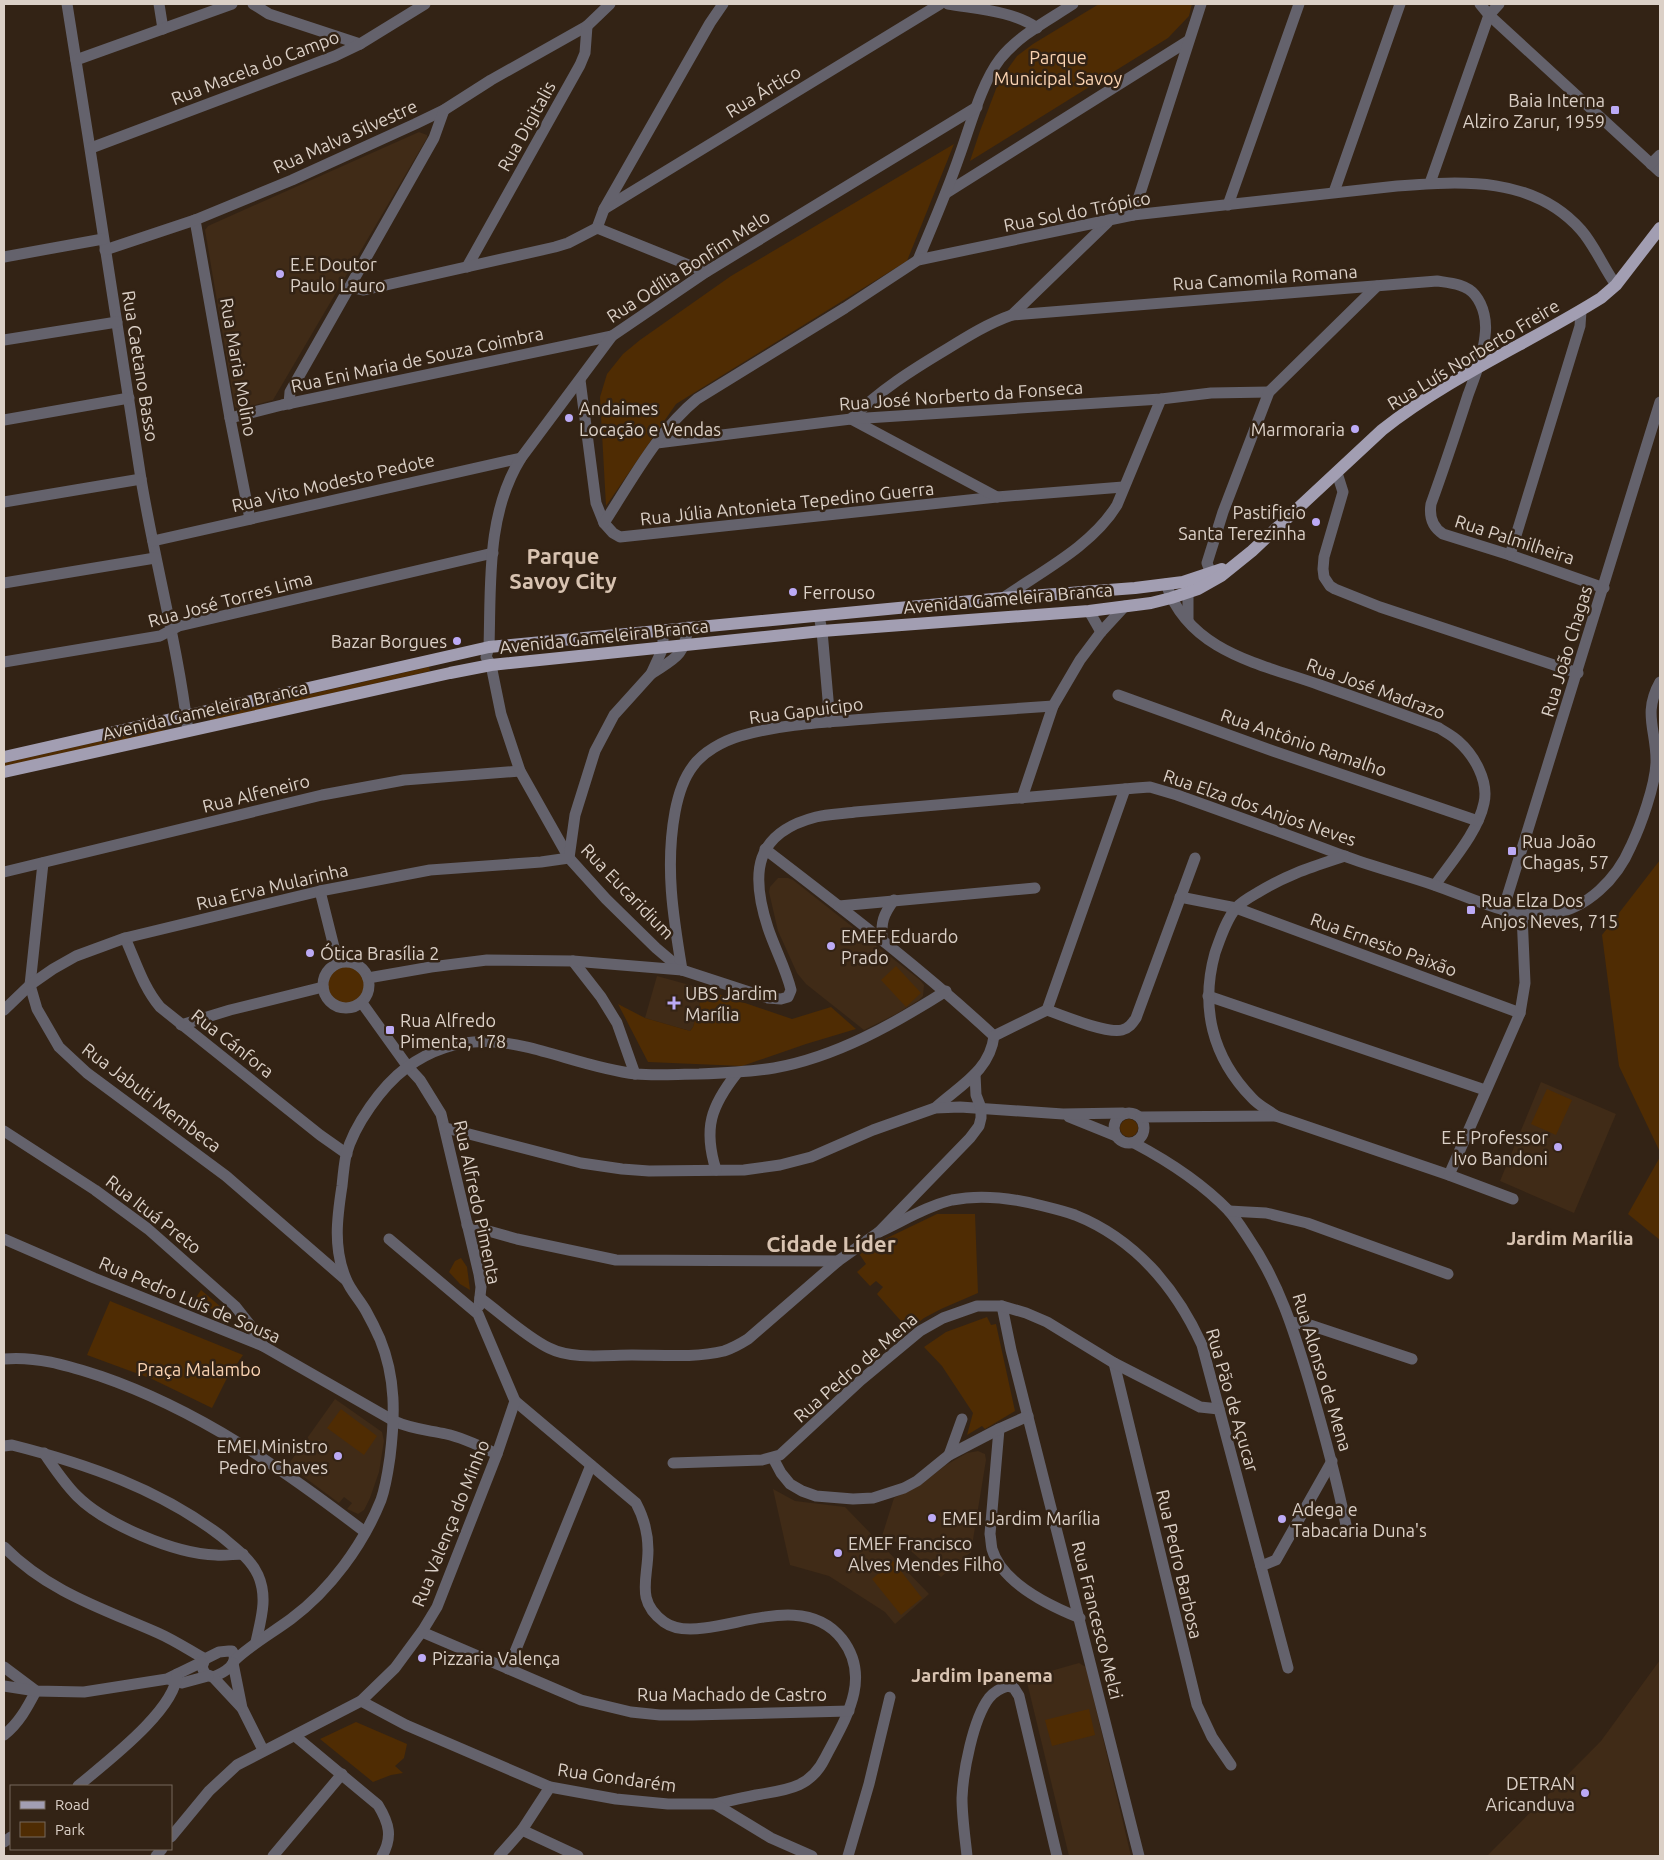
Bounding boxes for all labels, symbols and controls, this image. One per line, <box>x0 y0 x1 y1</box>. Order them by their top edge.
street label: Rua Macela do Campo <box>168 26 342 108</box>
park label: Parque Municipal Savoy <box>994 47 1123 88</box>
street label: Rua Ártico <box>721 60 804 121</box>
street label: Rua Digitalis <box>493 77 559 175</box>
place label: Baia Interna Alziro Zarur, 1959 <box>1463 90 1605 131</box>
street label: Rua Malva Silvestre <box>270 95 420 177</box>
marker: Baia Interna Alziro Zarur, 1959 <box>1609 104 1621 116</box>
street label: Rua Sol do Trópico <box>1002 187 1152 235</box>
street label: Rua Odília Bonfim Melo <box>603 206 773 326</box>
place label: E.E Doutor Paulo Lauro <box>290 254 386 295</box>
street label: Rua Camomila Romana <box>1172 261 1358 293</box>
marker: E.E Doutor Paulo Lauro <box>274 268 286 280</box>
street label: Rua Caetano Basso <box>119 289 163 443</box>
street label: Rua Luís Norberto Freire <box>1383 295 1563 413</box>
street label: Rua Maria Molino <box>217 296 261 438</box>
street label: Rua Eni Maria de Souza Coimbra <box>289 322 545 396</box>
street label: Rua José Norberto da Fonseca <box>838 376 1084 414</box>
place label: Andaimes Locação e Vendas <box>579 398 721 439</box>
marker: Andaimes Locação e Vendas <box>563 412 575 424</box>
place label: Marmoraria <box>1251 419 1345 439</box>
marker: Marmoraria <box>1349 423 1361 435</box>
street label: Rua Vito Modesto Pedote <box>230 449 436 515</box>
street label: Rua Júlia Antonieta Tepedino Guerra <box>639 478 935 528</box>
place label: Pastificio Santa Terezinha <box>1178 502 1306 543</box>
street label: Rua Palmilheira <box>1453 510 1577 568</box>
marker: Pastificio Santa Terezinha <box>1310 516 1322 528</box>
district label: Parque Savoy City <box>509 543 617 593</box>
street label: Rua José Torres Lima <box>145 567 315 631</box>
street label: Avenida Gameleira Branca <box>903 579 1113 617</box>
place label: Ferrouso <box>803 582 875 602</box>
street label: Rua João Chagas <box>1537 583 1596 719</box>
marker: Ferrouso <box>787 586 799 598</box>
street label: Avenida Gameleira Branca <box>499 615 709 657</box>
place label: Bazar Borgues <box>331 631 447 651</box>
marker: Bazar Borgues <box>451 635 463 647</box>
street label: Rua José Madrazo <box>1304 654 1448 722</box>
street label: Avenida Gameleira Branca <box>100 677 310 743</box>
street label: Rua Gapuicipo <box>748 693 864 727</box>
street label: Rua Antônio Ramalho <box>1218 704 1390 780</box>
street label: Rua Elza dos Anjos Neves <box>1161 765 1359 849</box>
street label: Rua Alfeneiro <box>200 770 312 816</box>
place label: Rua João Chagas, 57 <box>1522 831 1609 872</box>
street label: Rua Eucaridium <box>578 839 678 943</box>
marker: Rua João Chagas, 57 <box>1506 845 1518 857</box>
street label: Rua Erva Mularinha <box>194 859 350 913</box>
place label: Rua Elza Dos Anjos Neves, 715 <box>1481 890 1618 931</box>
marker: Rua Elza Dos Anjos Neves, 715 <box>1465 904 1477 916</box>
street label: Rua Ernesto Paixão <box>1308 908 1460 980</box>
place label: EMEF Eduardo Prado <box>841 926 958 967</box>
marker: EMEF Eduardo Prado <box>825 940 837 952</box>
place label: Ótica Brasília 2 <box>320 942 439 963</box>
marker: Ótica Brasília 2 <box>304 947 316 959</box>
place label: UBS Jardim Marília <box>685 983 778 1024</box>
marker: UBS Jardim Marília <box>667 996 681 1010</box>
street label: Rua Cánfora <box>188 1005 278 1081</box>
place label: Rua Alfredo Pimenta, 178 <box>400 1010 506 1051</box>
marker: Rua Alfredo Pimenta, 178 <box>384 1024 396 1036</box>
street label: Rua Jabuti Membeca <box>79 1038 225 1156</box>
street label: Rua Alfredo Pimenta <box>451 1118 505 1286</box>
place label: E.E Professor Ivo Bandoni <box>1441 1127 1548 1168</box>
marker: E.E Professor Ivo Bandoni <box>1552 1141 1564 1153</box>
street label: Rua Ituá Preto <box>102 1171 206 1257</box>
district label: Jardim Marília <box>1506 1227 1634 1249</box>
district label: Cidade Líder <box>766 1231 896 1256</box>
street label: Rua Pedro Luís de Sousa <box>96 1252 284 1346</box>
street label: Rua Alonso de Mena <box>1289 1291 1357 1453</box>
street label: Rua Pedro de Mena <box>789 1308 921 1426</box>
street label: Rua Pão de Açucar <box>1203 1326 1263 1474</box>
park label: Praça Malambo <box>137 1359 261 1379</box>
place label: EMEI Ministro Pedro Chaves <box>217 1436 328 1477</box>
street label: Rua Valença do Minho <box>407 1437 493 1609</box>
marker: EMEI Ministro Pedro Chaves <box>332 1450 344 1462</box>
street label: Rua Pedro Barbosa <box>1153 1487 1207 1641</box>
place label: Adega e Tabacaria Duna's <box>1292 1499 1427 1540</box>
place label: EMEI Jardim Marília <box>942 1508 1100 1528</box>
marker: EMEI Jardim Marília <box>926 1512 938 1524</box>
marker: Adega e Tabacaria Duna's <box>1276 1513 1288 1525</box>
place label: EMEF Francisco Alves Mendes Filho <box>848 1533 1003 1574</box>
street label: Rua Francesco Melzi <box>1069 1539 1127 1701</box>
marker: EMEF Francisco Alves Mendes Filho <box>832 1547 844 1559</box>
place label: Pizzaria Valença <box>432 1648 560 1668</box>
marker: Pizzaria Valença <box>416 1652 428 1664</box>
district label: Jardim Ipanema <box>911 1664 1053 1686</box>
street label: Rua Machado de Castro <box>637 1684 827 1704</box>
street label: Rua Gondarém <box>556 1759 678 1795</box>
place label: DETRAN Aricanduva <box>1485 1773 1575 1814</box>
legend <box>10 1785 172 1850</box>
marker: DETRAN Aricanduva <box>1579 1787 1591 1799</box>
text: Road <box>55 1796 90 1813</box>
text: Park <box>55 1821 85 1838</box>

